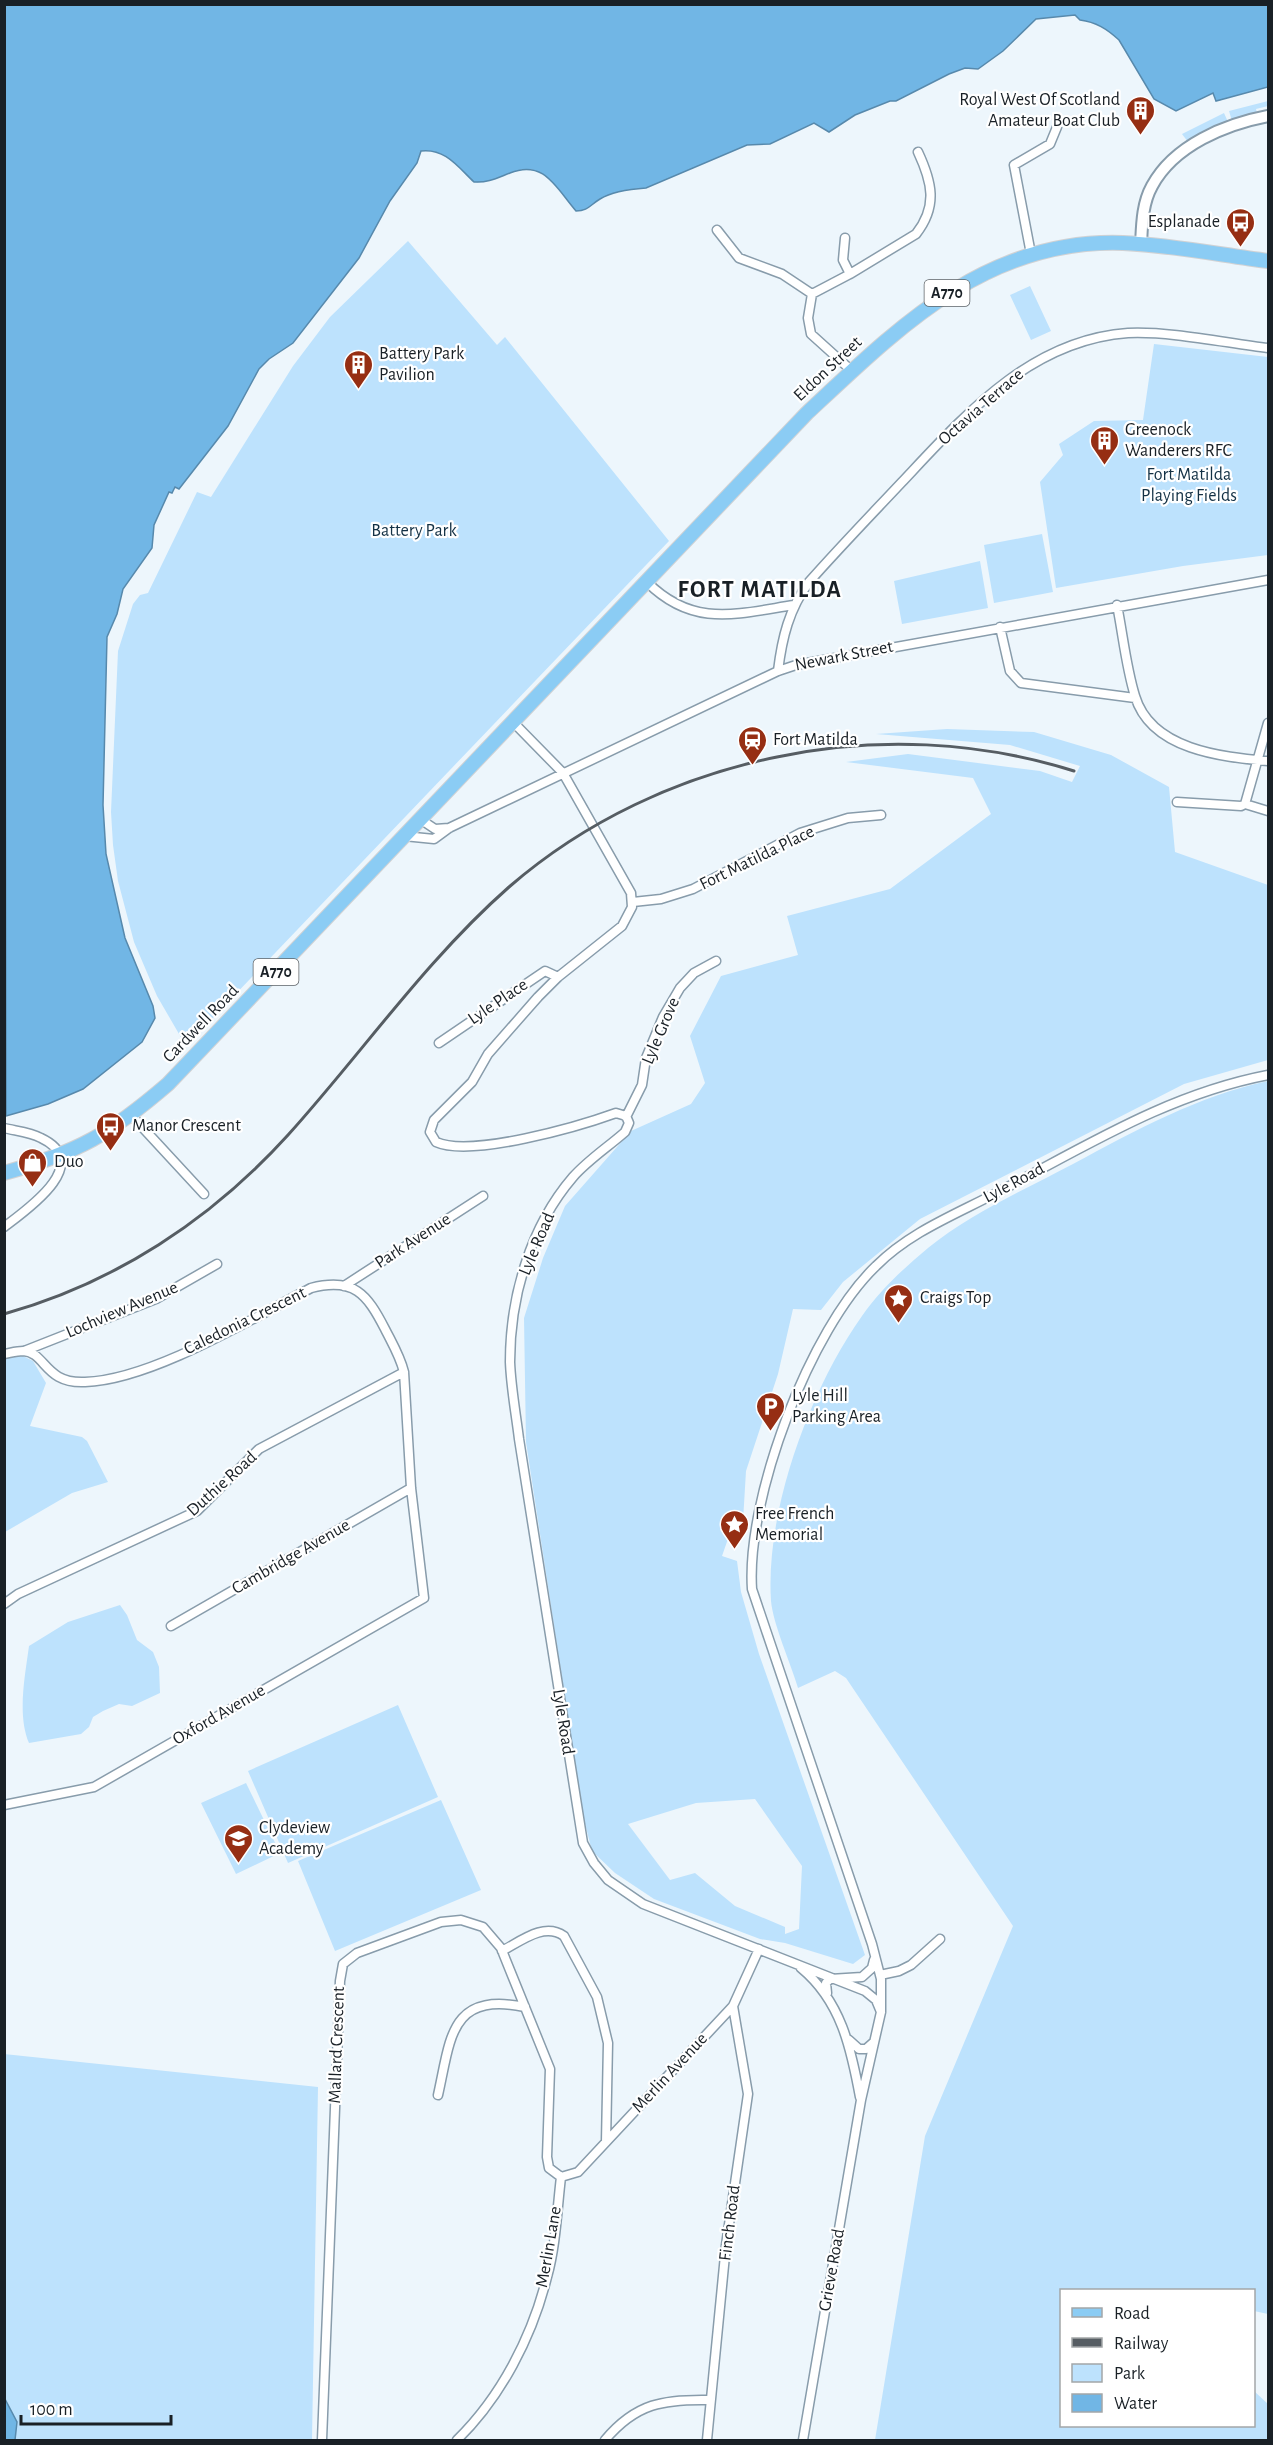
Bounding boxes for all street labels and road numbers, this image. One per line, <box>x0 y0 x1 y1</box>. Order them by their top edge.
road number: A770 <box>924 280 970 306</box>
street label: Eldon Street <box>791 333 866 405</box>
street label: Octavia Terrace <box>935 365 1027 449</box>
street label: Newark Street <box>793 638 895 674</box>
street label: Fort Matilda Place <box>697 822 817 894</box>
road number: A770 <box>254 959 298 985</box>
street label: Lyle Place <box>465 976 531 1028</box>
street label: Cardwell Road <box>160 982 242 1066</box>
street label: Lyle Grove <box>639 995 683 1067</box>
street label: Lyle Road <box>981 1159 1047 1207</box>
street label: Park Avenue <box>372 1210 454 1272</box>
street label: Lyle Road <box>516 1210 558 1278</box>
street label: Lochview Avenue <box>63 1278 181 1342</box>
street label: Caledonia Crescent <box>181 1284 309 1358</box>
street label: Duthie Road <box>184 1448 260 1520</box>
street label: Cambridge Avenue <box>229 1516 353 1598</box>
street label: Oxford Avenue <box>170 1681 268 1749</box>
street label: Lyle Road <box>549 1688 577 1756</box>
street label: Mallard Crescent <box>326 1986 348 2104</box>
street label: Merlin Avenue <box>629 2030 711 2116</box>
street label: Finch Road <box>716 2184 744 2262</box>
street label: Merlin Lane <box>533 2205 565 2289</box>
street label: Grieve Road <box>816 2227 848 2313</box>

